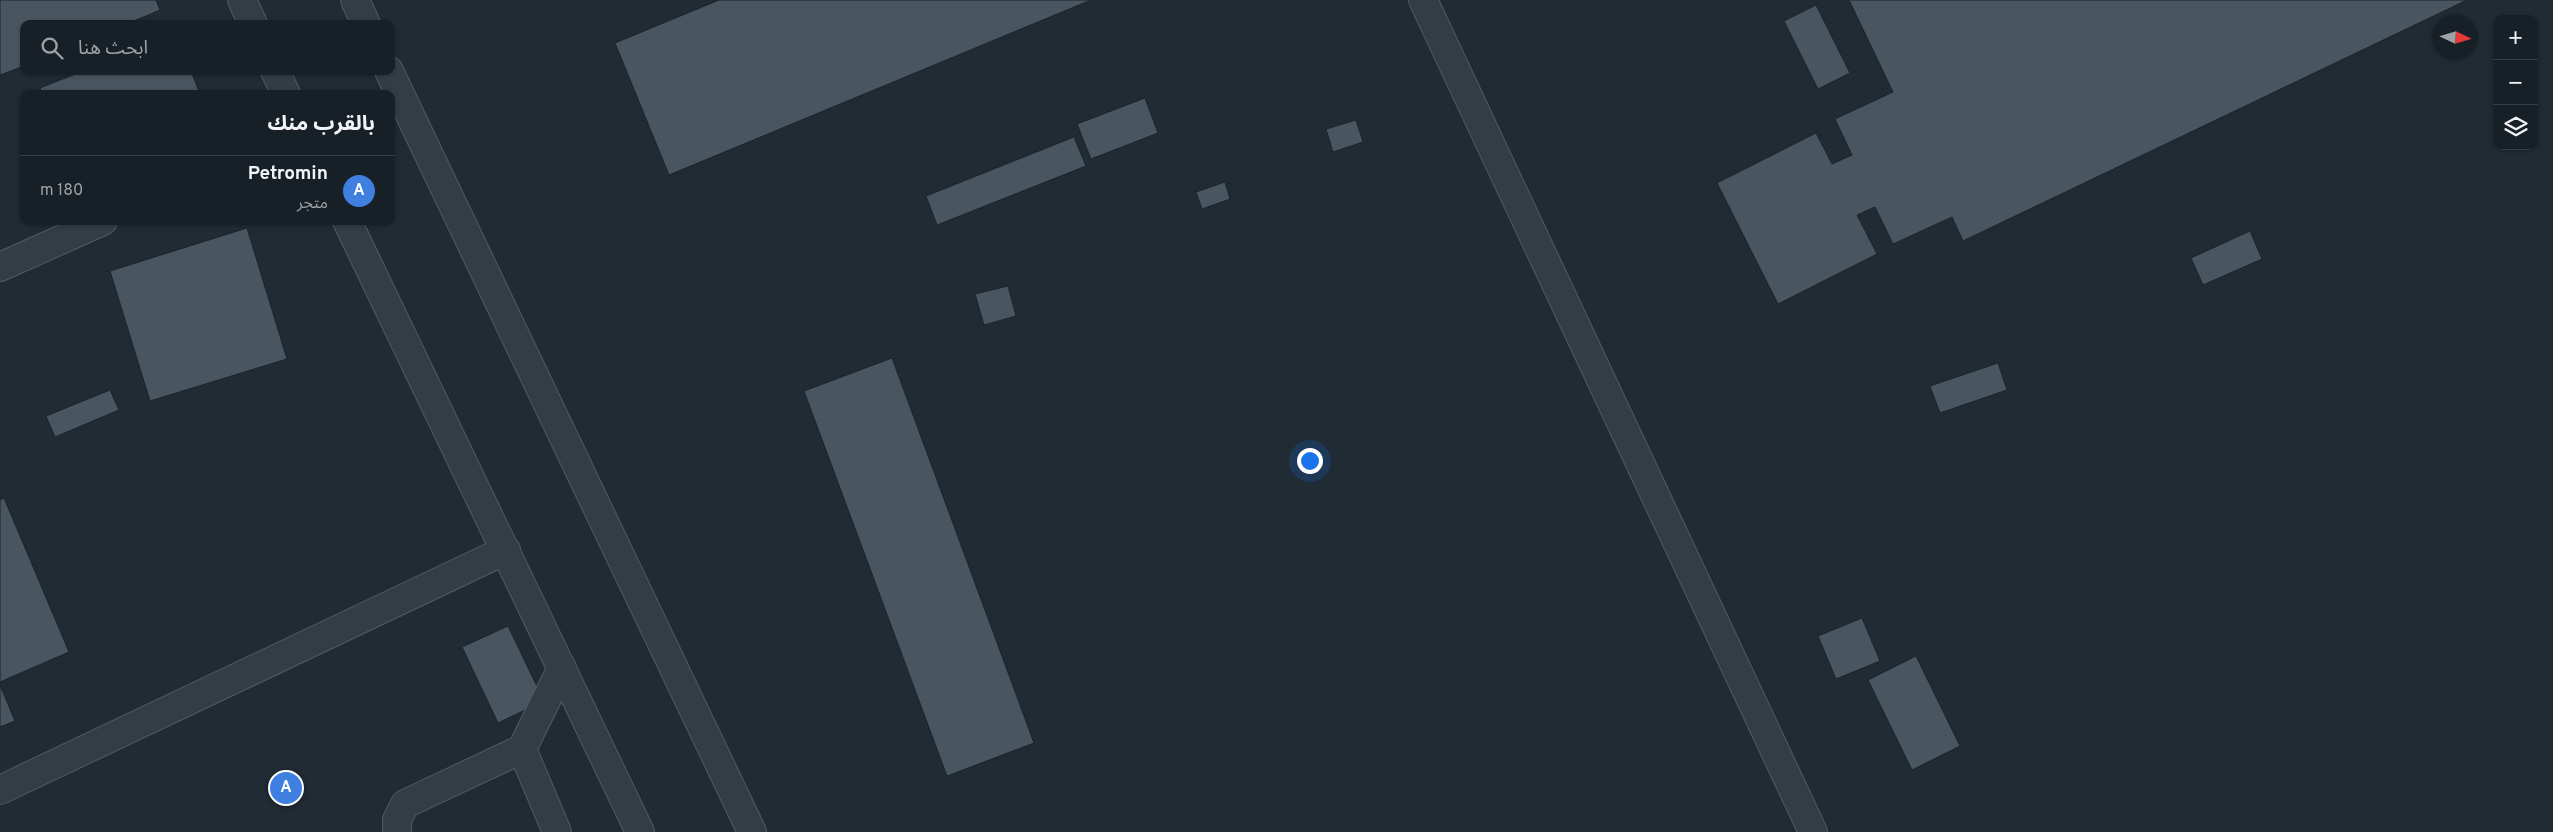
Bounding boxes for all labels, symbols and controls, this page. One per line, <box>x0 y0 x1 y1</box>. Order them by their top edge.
north arrow <box>2433 15 2478 60</box>
map controls <box>2493 15 2538 150</box>
button: + <box>2493 15 2538 60</box>
search box <box>20 20 395 75</box>
icon: search <box>38 34 66 62</box>
text: ابحث هنا <box>78 37 148 61</box>
button: − <box>2493 60 2538 105</box>
button: layers <box>2493 105 2538 150</box>
text: بالقرب منك <box>267 111 375 138</box>
text: Petromin <box>248 162 328 186</box>
text: 180 m <box>40 181 83 201</box>
text: A <box>353 181 365 201</box>
text: متجر <box>297 194 328 214</box>
your location <box>1297 448 1323 474</box>
pin: A <box>270 769 302 807</box>

